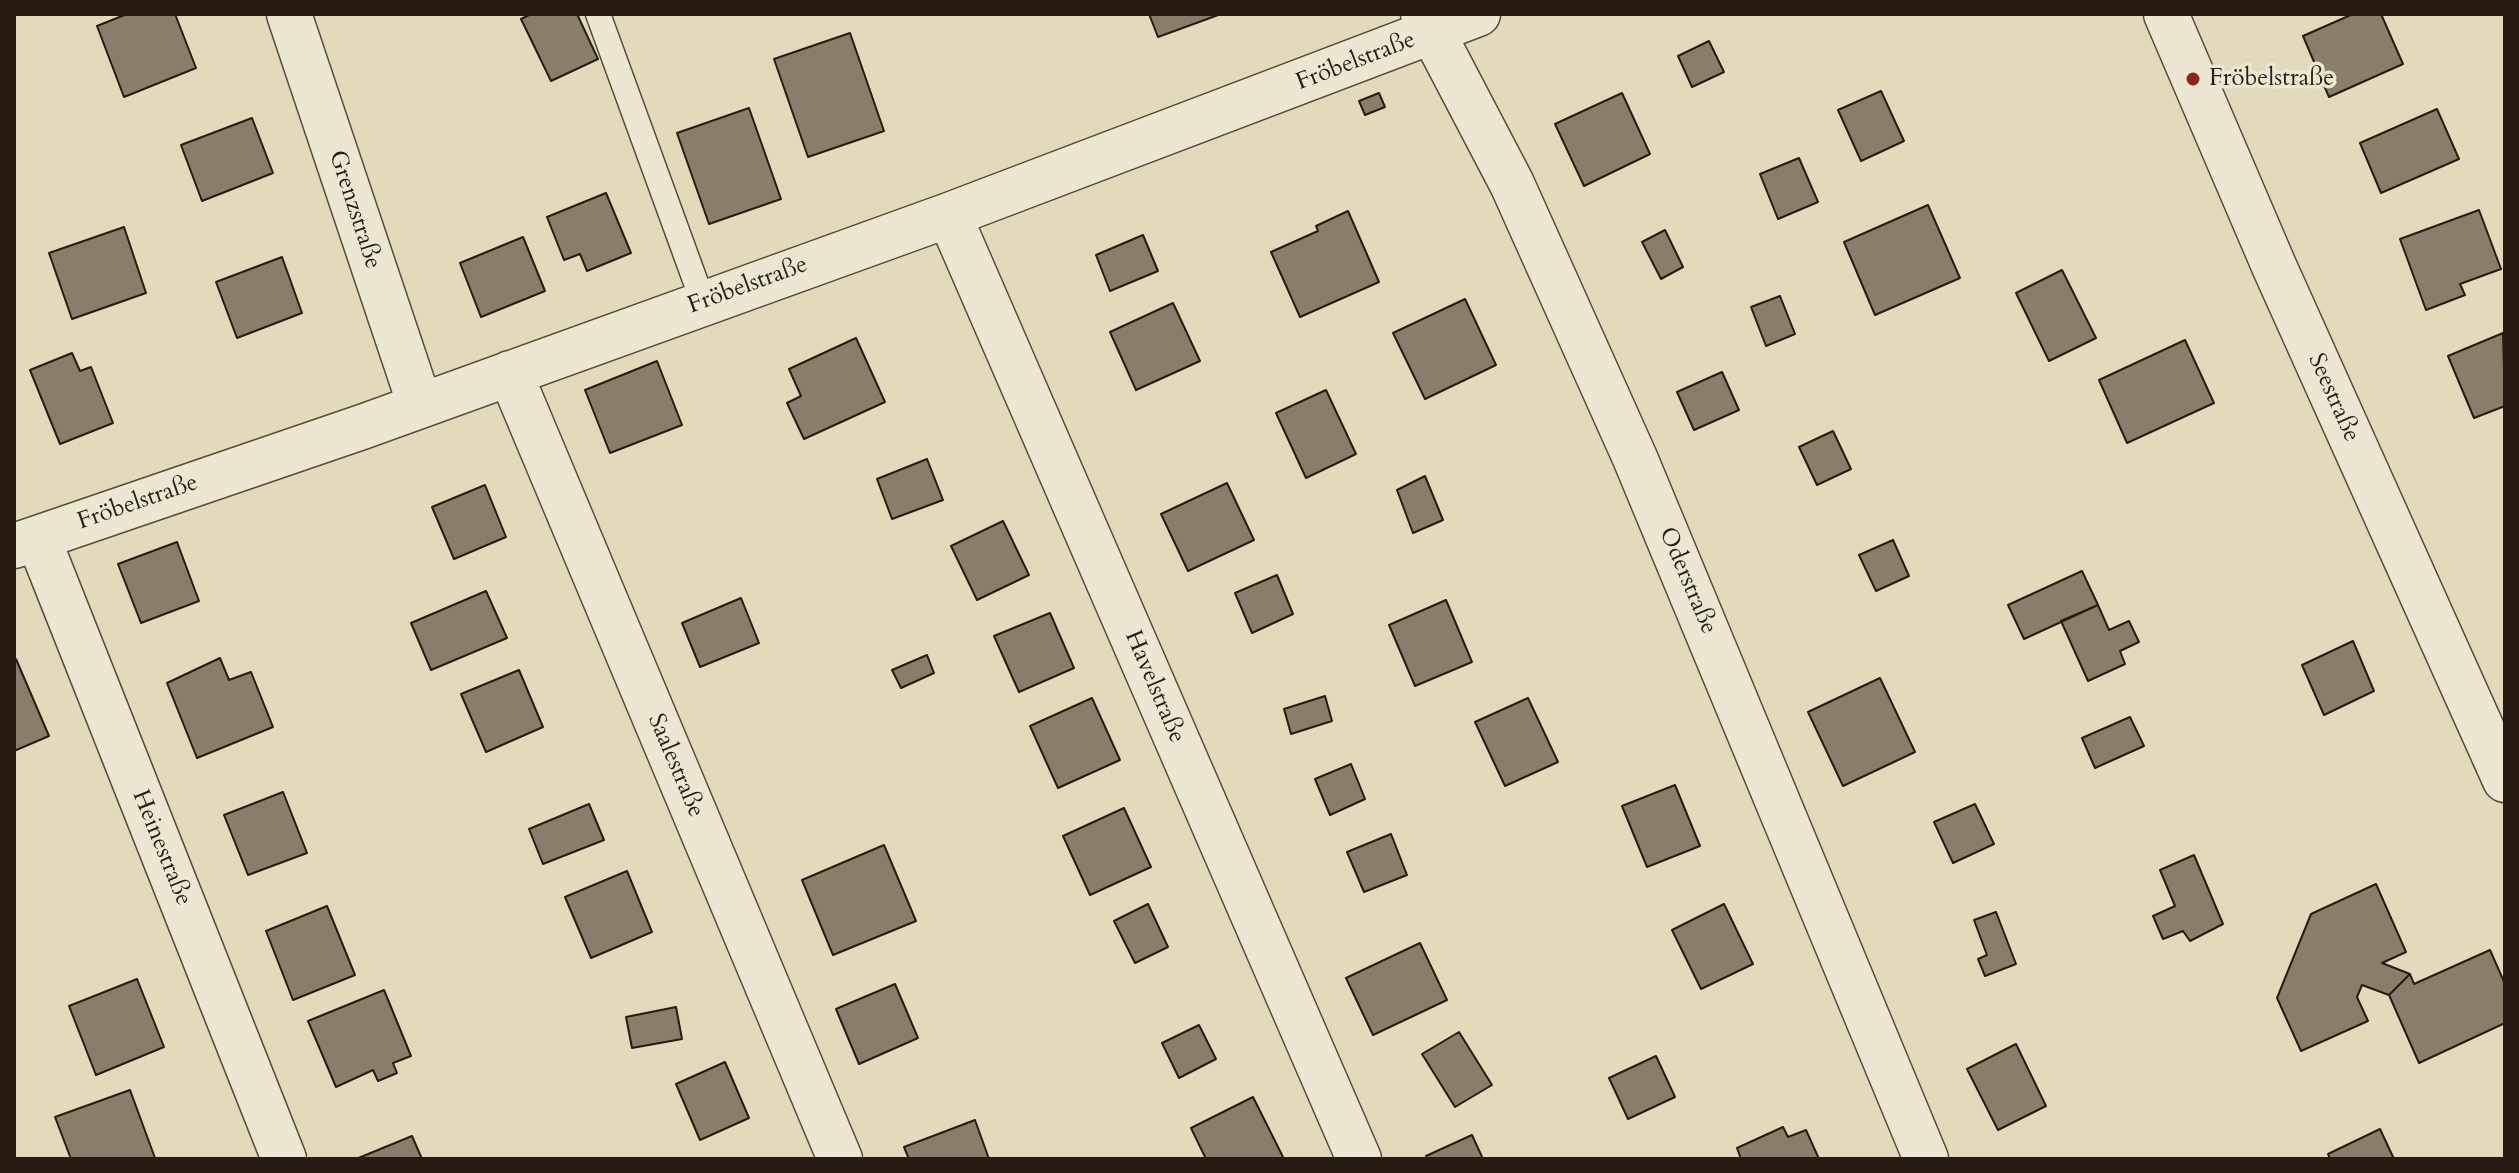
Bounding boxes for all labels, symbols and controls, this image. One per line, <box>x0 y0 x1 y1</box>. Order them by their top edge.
street label: Fröbelstraße <box>1292 26 1420 98</box>
place label: Fröbelstraße <box>2209 65 2334 93</box>
marker: Fröbelstraße <box>2184 70 2202 88</box>
street label: Grenzstraße <box>321 147 387 273</box>
street label: Fröbelstraße <box>684 251 812 321</box>
street label: Seestraße <box>2301 349 2365 447</box>
street label: Fröbelstraße <box>74 469 202 537</box>
street label: Oderstraße <box>1652 523 1722 639</box>
street label: Havelstraße <box>1117 626 1191 748</box>
street label: Saalestraße <box>640 710 710 822</box>
street label: Heinestraße <box>125 786 197 910</box>

